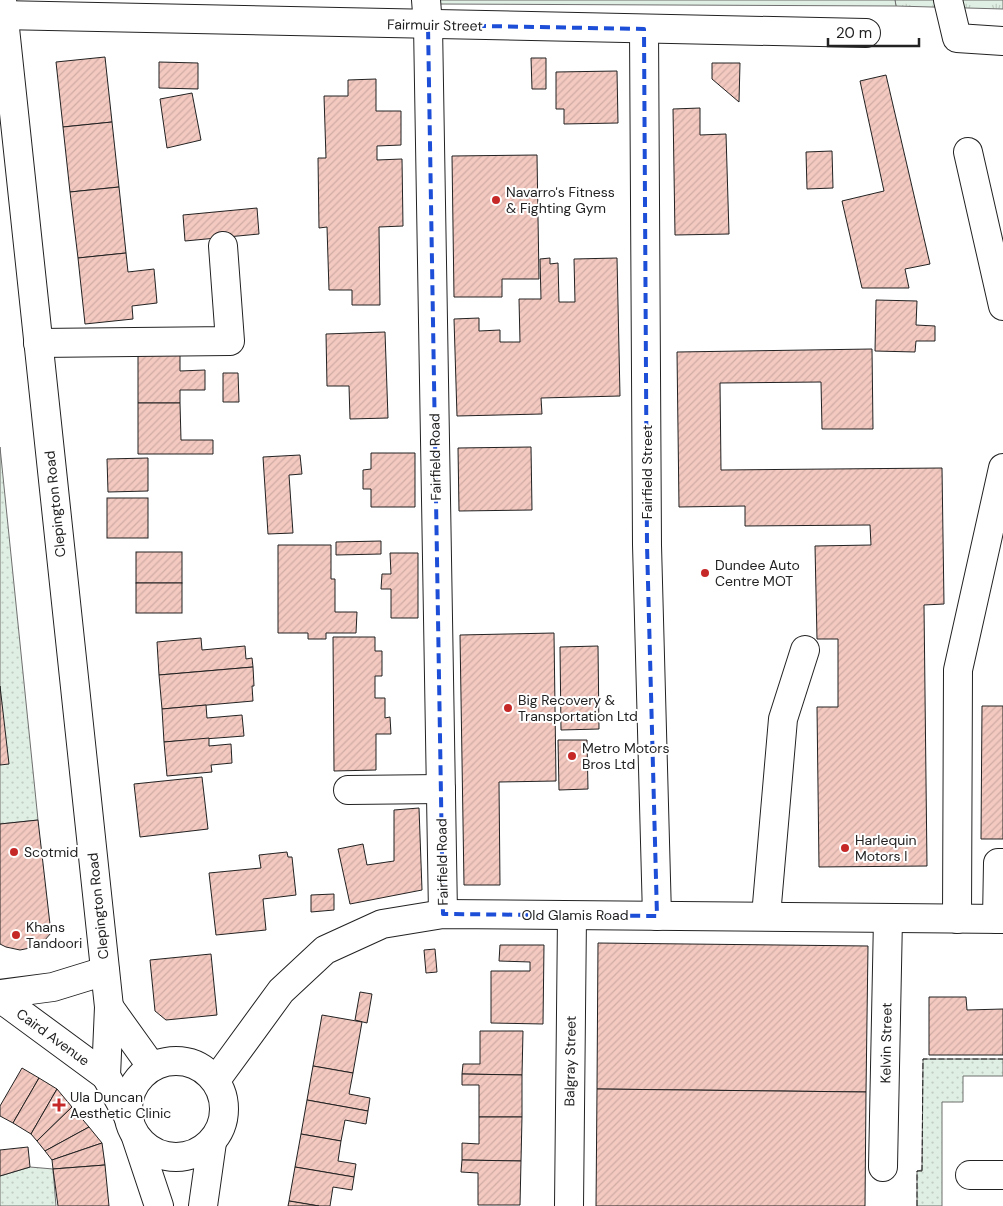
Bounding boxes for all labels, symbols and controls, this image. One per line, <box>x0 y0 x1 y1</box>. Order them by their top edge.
street label: Fairmuir Street <box>387 15 483 35</box>
scale bar <box>828 15 919 47</box>
text: 20 m <box>836 23 872 43</box>
place label: Navarro's Fitness & Fighting Gym <box>506 183 615 217</box>
marker: Navarro's Fitness & Fighting Gym <box>490 194 502 206</box>
street label: Fairfield Road <box>425 413 445 501</box>
street label: Fairfield Street <box>638 425 656 519</box>
street label: Clepington Road <box>40 450 70 558</box>
place label: Dundee Auto Centre MOT <box>715 556 800 590</box>
marker: Dundee Auto Centre MOT <box>699 567 711 579</box>
place label: Big Recovery & Transportation Ltd <box>518 691 638 725</box>
marker: Big Recovery & Transportation Ltd <box>502 702 514 714</box>
place label: Metro Motors Bros Ltd <box>582 739 670 773</box>
marker: Metro Motors Bros Ltd <box>566 750 578 762</box>
street label: Fairfield Road <box>432 818 452 906</box>
place label: Harlequin Motors l <box>855 831 917 865</box>
marker: Harlequin Motors l <box>839 842 851 854</box>
place label: Scotmid <box>24 843 78 861</box>
marker: Scotmid <box>8 846 20 858</box>
street label: Clepington Road <box>83 852 113 960</box>
street label: Old Glamis Road <box>522 906 629 924</box>
place label: Khans Tandoori <box>26 918 82 952</box>
marker: Khans Tandoori <box>10 929 22 941</box>
street label: Kelvin Street <box>876 1002 896 1084</box>
street label: Caird Avenue <box>13 1004 93 1070</box>
street label: Balgray Street <box>560 1015 580 1107</box>
place label: Ula Duncan Aesthetic Clinic <box>70 1088 171 1122</box>
marker: Ula Duncan Aesthetic Clinic <box>52 1098 66 1112</box>

